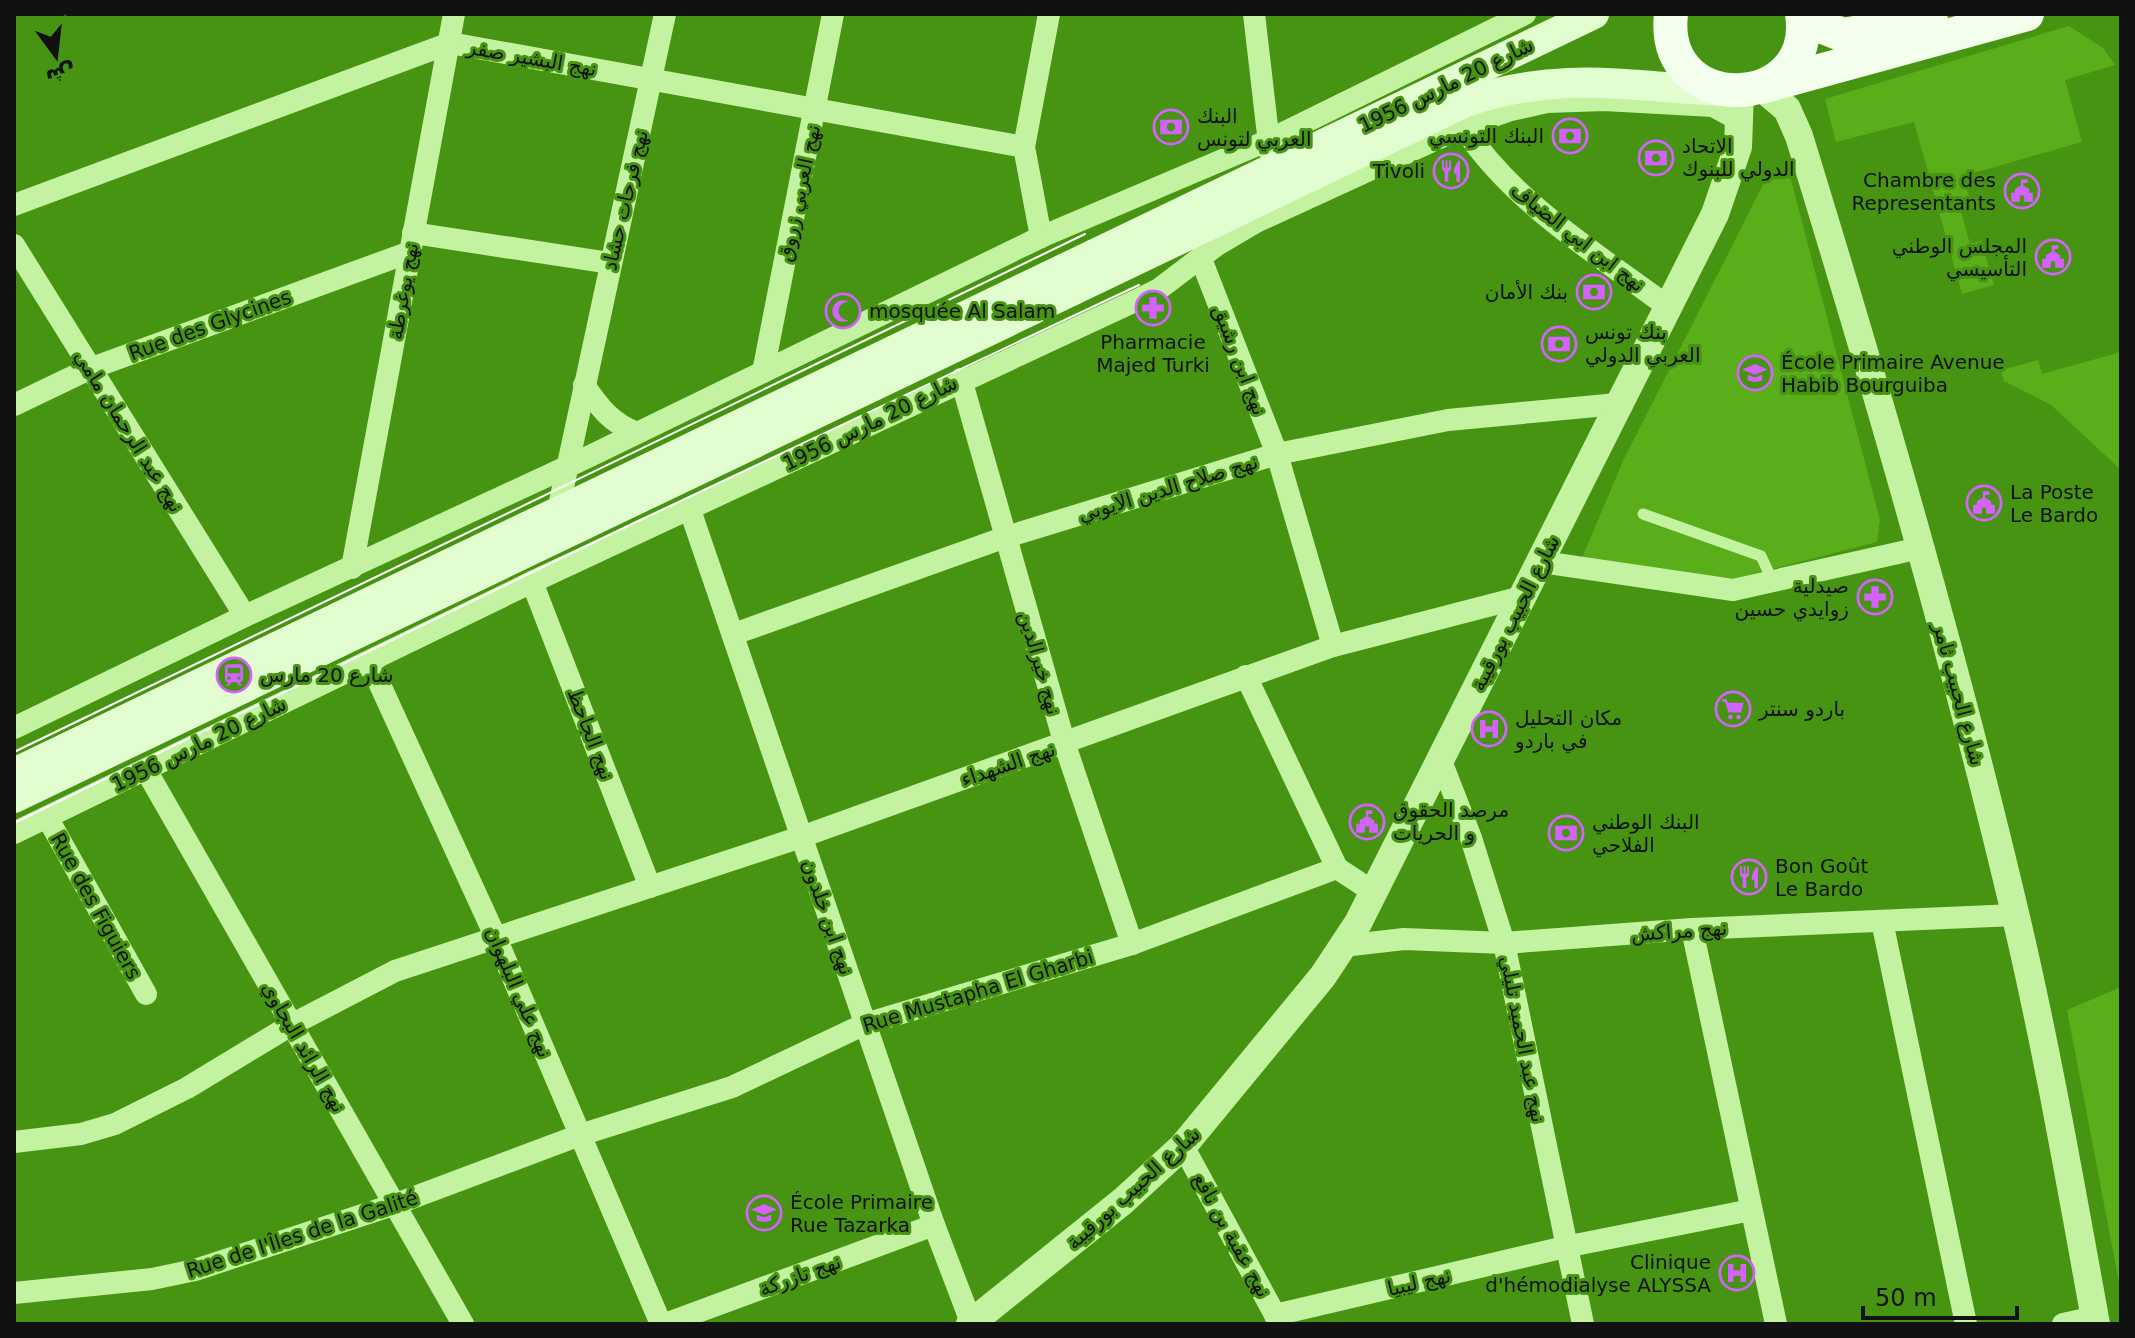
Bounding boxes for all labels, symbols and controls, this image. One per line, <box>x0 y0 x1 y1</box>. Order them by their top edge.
north arrow <box>16 16 96 96</box>
street label: شارع 20 مارس 1956 <box>1355 32 1537 138</box>
street label: نهج البشير صفر <box>464 35 599 81</box>
text: ش <box>43 59 79 91</box>
place label: البنك العربي لتونس <box>1197 104 1311 152</box>
bank icon: البنك العربي لتونس <box>1152 108 1190 146</box>
bank icon: البنك التونسي <box>1551 117 1589 155</box>
street label: نهج العربي زروق <box>773 122 826 264</box>
place label: البنك التونسي <box>1429 124 1544 149</box>
street label: نهج فرحات حشاد <box>597 127 653 273</box>
place label: الاتحاد الدولي للبنوك <box>1682 134 1795 182</box>
bank icon: الاتحاد الدولي للبنوك <box>1637 139 1675 177</box>
restaurant icon: Tivoli <box>1432 152 1470 190</box>
place label: Tivoli <box>1372 159 1425 183</box>
place label: Chambre des Representants <box>1851 168 1996 215</box>
public building icon: Chambre des Representants <box>2003 172 2041 210</box>
street label: نهج ابن ابي الضياف <box>1506 177 1650 297</box>
place label: المجلس الوطني التأسيسي <box>1892 234 2027 282</box>
public building icon: المجلس الوطني التأسيسي <box>2034 238 2072 276</box>
street label: نهج يوغرطة <box>383 241 423 341</box>
bank icon: بنك الأمان <box>1575 273 1613 311</box>
place label: بنك الأمان <box>1485 280 1568 304</box>
street label: Rue des Glycines <box>126 284 294 366</box>
pharmacy icon: Pharmacie Majed Turki <box>1134 289 1172 327</box>
mosque icon: mosquée Al Salam <box>824 292 862 330</box>
place label: mosquée Al Salam <box>869 299 1055 323</box>
street label: نهج ابن رشيق <box>1208 302 1272 418</box>
place label: بنك تونس العربي الدولي <box>1585 320 1701 368</box>
bank icon: بنك تونس العربي الدولي <box>1540 325 1578 363</box>
place label: Pharmacie Majed Turki <box>1096 330 1210 377</box>
street label: نهج عبد الرحمان مامي <box>68 345 189 517</box>
place label: École Primaire Avenue Habib Bourguiba <box>1781 350 2005 397</box>
school or university icon: École Primaire Avenue Habib Bourguiba <box>1736 354 1774 392</box>
street label: شارع 20 مارس 1956 <box>779 370 961 476</box>
street label: نهج صلاح الدين الايوبي <box>1075 449 1261 528</box>
place label: La Poste Le Bardo <box>2010 480 2098 527</box>
public building icon: La Poste Le Bardo <box>1965 484 2003 522</box>
street label: شارع الحبيب بورقيبة <box>1465 531 1565 695</box>
place label: صيدلية زوايدي حسين <box>1735 574 1849 622</box>
pharmacy icon: صيدلية زوايدي حسين <box>1856 578 1894 616</box>
street label: نهج خيرالدين <box>1014 609 1066 717</box>
street label: شارع الحبيب ثامر <box>1928 619 1990 768</box>
station icon: شارع 20 مارس <box>215 656 253 694</box>
place label: شارع 20 مارس <box>260 663 394 687</box>
street label: نهج الجاحظ <box>563 685 619 783</box>
supermarket icon: باردو سنتر <box>1714 690 1752 728</box>
street label: شارع 20 مارس 1956 <box>108 691 290 797</box>
place label: باردو سنتر <box>1758 697 1845 721</box>
place label: مكان التحليل في باردو <box>1514 706 1622 754</box>
hospital icon: مكان التحليل في باردو <box>1470 710 1508 748</box>
street label: نهج الشهداء <box>958 737 1058 791</box>
place label: مرصد الحقوق و الحريات <box>1393 798 1509 845</box>
public building icon: مرصد الحقوق و الحريات <box>1348 803 1386 841</box>
place label: البنك الوطني الفلاحي <box>1592 810 1700 858</box>
bank icon: البنك الوطني الفلاحي <box>1547 814 1585 852</box>
street label: Rue des Figuiers <box>46 829 146 983</box>
place label: Bon Goût Le Bardo <box>1775 854 1868 901</box>
street label: نهج ابن خلدون <box>797 856 859 978</box>
restaurant icon: Bon Goût Le Bardo <box>1730 858 1768 896</box>
street label: نهج مراكش <box>1630 916 1728 946</box>
street label: نهج علي البلهوان <box>480 923 557 1061</box>
street label: Rue Mustapha El Gharbi <box>860 944 1096 1038</box>
street label: نهج عبد الحميد تليلي <box>1494 954 1551 1125</box>
street label: نهج الرائد البجاوي <box>256 977 351 1117</box>
street label: شارع الحبيب بورقيبة <box>1061 1122 1205 1254</box>
street label: نهج عقبة بن نافع <box>1188 1169 1276 1301</box>
street label: Rue de l'Îles de la Galité <box>183 1185 421 1283</box>
place label: École Primaire Rue Tazarka <box>790 1190 933 1237</box>
school or university icon: École Primaire Rue Tazarka <box>745 1194 783 1232</box>
street label: نهج تازركة <box>756 1249 844 1301</box>
place label: Clinique d'hémodialyse ALYSSA <box>1485 1250 1711 1297</box>
hospital icon: Clinique d'hémodialyse ALYSSA <box>1718 1254 1756 1292</box>
street label: نهج ليبيا <box>1385 1263 1453 1301</box>
scale bar <box>1863 1270 2017 1320</box>
text: 50 m <box>1875 1284 1937 1312</box>

